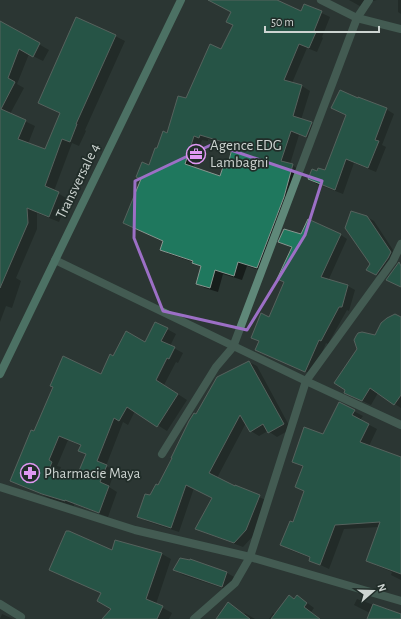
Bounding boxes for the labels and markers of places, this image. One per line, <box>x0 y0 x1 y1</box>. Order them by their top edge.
place label: Agence EDG Lambagni <box>210 138 282 170</box>
office icon: Agence EDG Lambagni <box>185 143 207 165</box>
pharmacy icon: Pharmacie Maya <box>19 462 41 484</box>
place label: Pharmacie Maya <box>44 466 141 481</box>

